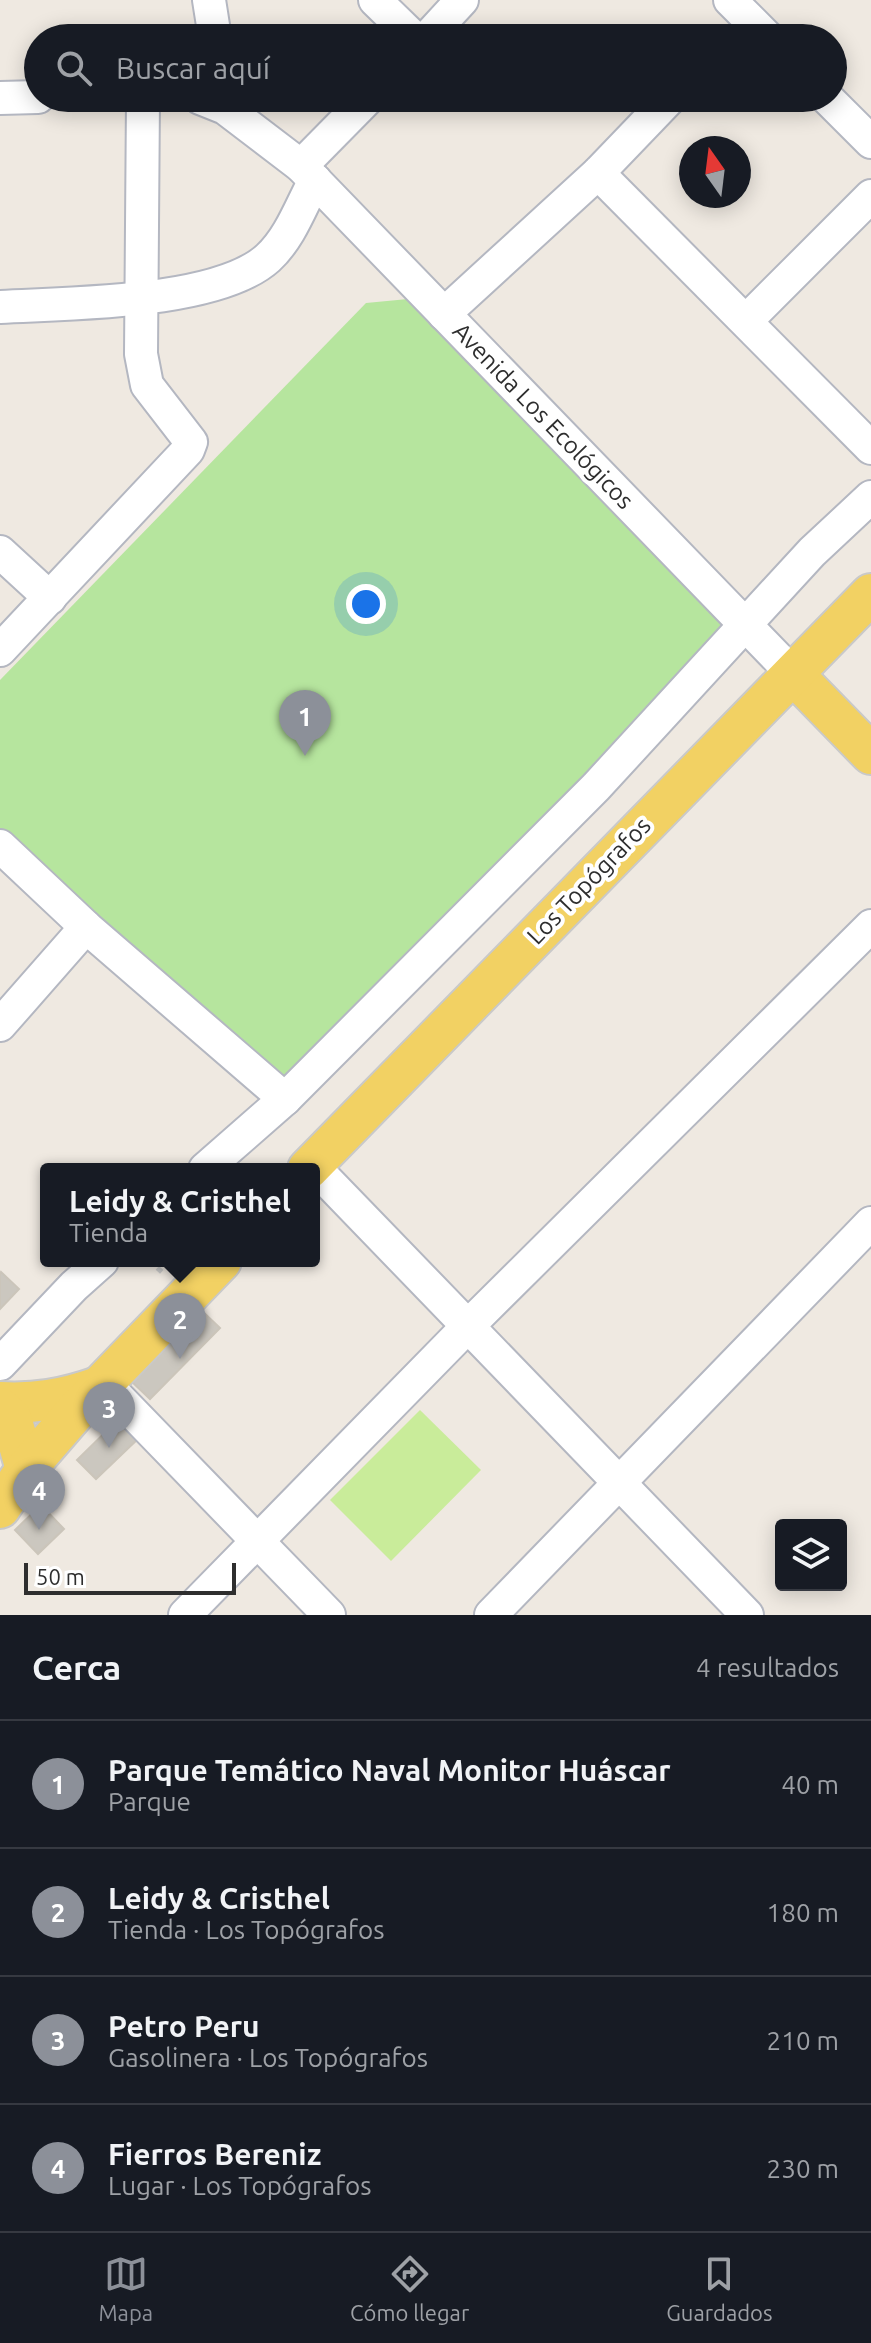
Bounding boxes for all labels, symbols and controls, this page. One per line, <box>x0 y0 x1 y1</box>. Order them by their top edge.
search box <box>24 24 847 112</box>
icon: search <box>52 46 96 90</box>
text: Buscar aquí <box>116 51 270 85</box>
north arrow <box>679 136 751 208</box>
street label: Avenida Los Ecológicos <box>448 317 639 514</box>
your location <box>346 584 386 624</box>
pin: 1 <box>279 690 331 756</box>
street label: Los Topógrafos <box>522 812 656 949</box>
popup <box>40 1163 320 1267</box>
text: Leidy & Cristhel <box>69 1184 291 1218</box>
text: Tienda <box>69 1218 148 1247</box>
pin: 2 <box>154 1293 206 1359</box>
pin: 3 <box>83 1382 135 1448</box>
pin: 4 <box>13 1464 65 1530</box>
map controls <box>775 1519 847 1591</box>
button: layers <box>775 1519 847 1591</box>
scale bar <box>24 1559 236 1595</box>
text: 50 m <box>36 1564 85 1589</box>
text: Cerca <box>32 1648 121 1686</box>
text: 4 resultados <box>696 1653 839 1682</box>
text: Parque Temático Naval Monitor Huáscar <box>108 1753 671 1787</box>
text: 1 <box>51 1770 65 1799</box>
text: 40 m <box>781 1770 839 1799</box>
text: Parque <box>108 1787 191 1816</box>
text: Leidy & Cristhel <box>108 1881 330 1915</box>
text: 2 <box>51 1898 65 1927</box>
text: 180 m <box>767 1898 839 1927</box>
text: Tienda · Los Topógrafos <box>108 1915 384 1944</box>
text: Petro Peru <box>108 2009 260 2043</box>
text: 3 <box>51 2026 65 2055</box>
text: 210 m <box>767 2026 839 2055</box>
text: Gasolinera · Los Topógrafos <box>108 2043 428 2072</box>
text: Fierros Bereniz <box>108 2137 321 2171</box>
text: 4 <box>51 2154 65 2183</box>
text: 230 m <box>767 2154 839 2183</box>
text: Lugar · Los Topógrafos <box>108 2171 372 2200</box>
tab: Mapa <box>98 2252 153 2325</box>
tab: Cómo llegar <box>350 2252 469 2325</box>
tab: Guardados <box>666 2252 772 2325</box>

